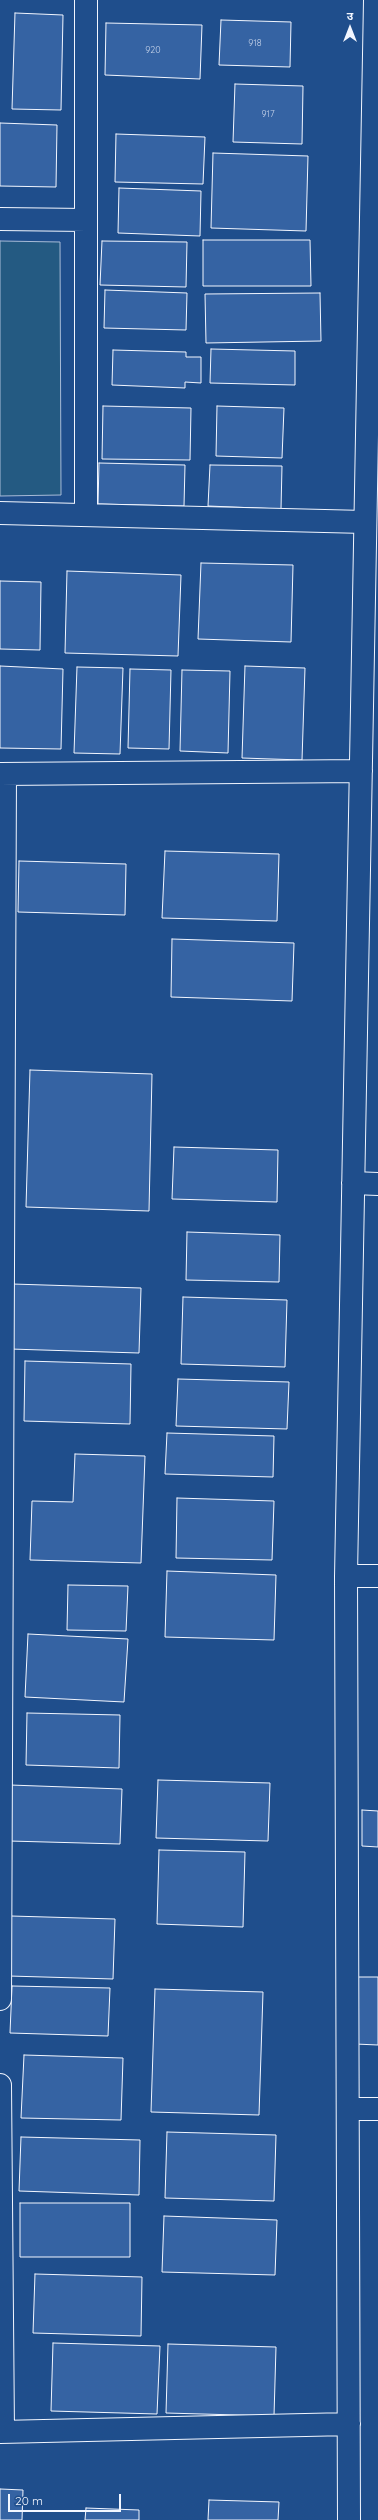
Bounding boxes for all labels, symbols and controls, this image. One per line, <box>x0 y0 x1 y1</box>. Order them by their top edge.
north arrow <box>330 8 370 48</box>
text: उ <box>347 9 353 23</box>
house number: 918 <box>248 38 262 48</box>
house number: 920 <box>145 45 161 55</box>
house number: 917 <box>261 109 275 119</box>
scale bar <box>10 2486 123 2512</box>
text: 20 m <box>15 2493 43 2508</box>

